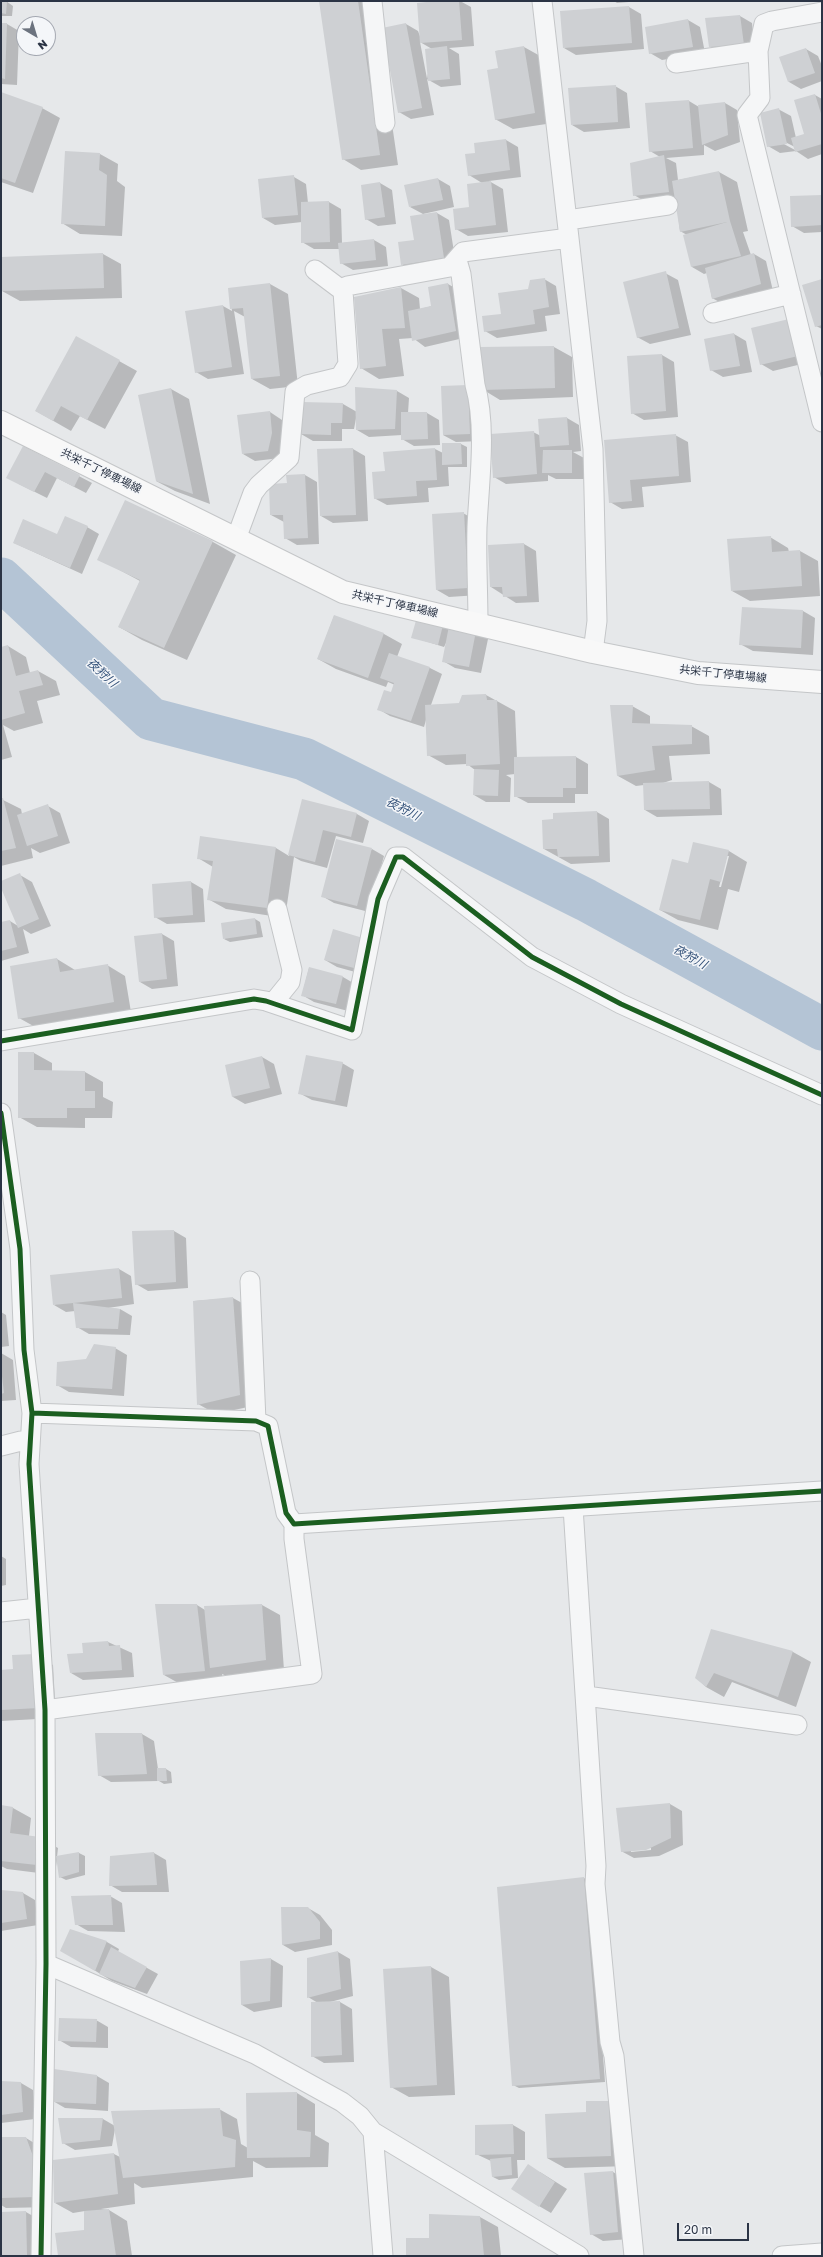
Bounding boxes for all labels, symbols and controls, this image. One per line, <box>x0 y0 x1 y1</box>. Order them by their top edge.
north arrow <box>16 16 56 56</box>
text: N <box>36 37 50 53</box>
street label: 共栄千丁停車場線 <box>59 446 143 496</box>
street label: 共栄千丁停車場線 <box>351 588 439 620</box>
water label: 夜狩川 <box>84 655 120 691</box>
street label: 共栄千丁停車場線 <box>679 663 767 685</box>
water label: 夜狩川 <box>384 794 422 824</box>
water label: 夜狩川 <box>671 942 709 972</box>
scale bar <box>679 2215 751 2241</box>
text: 20 m <box>684 2222 712 2237</box>

